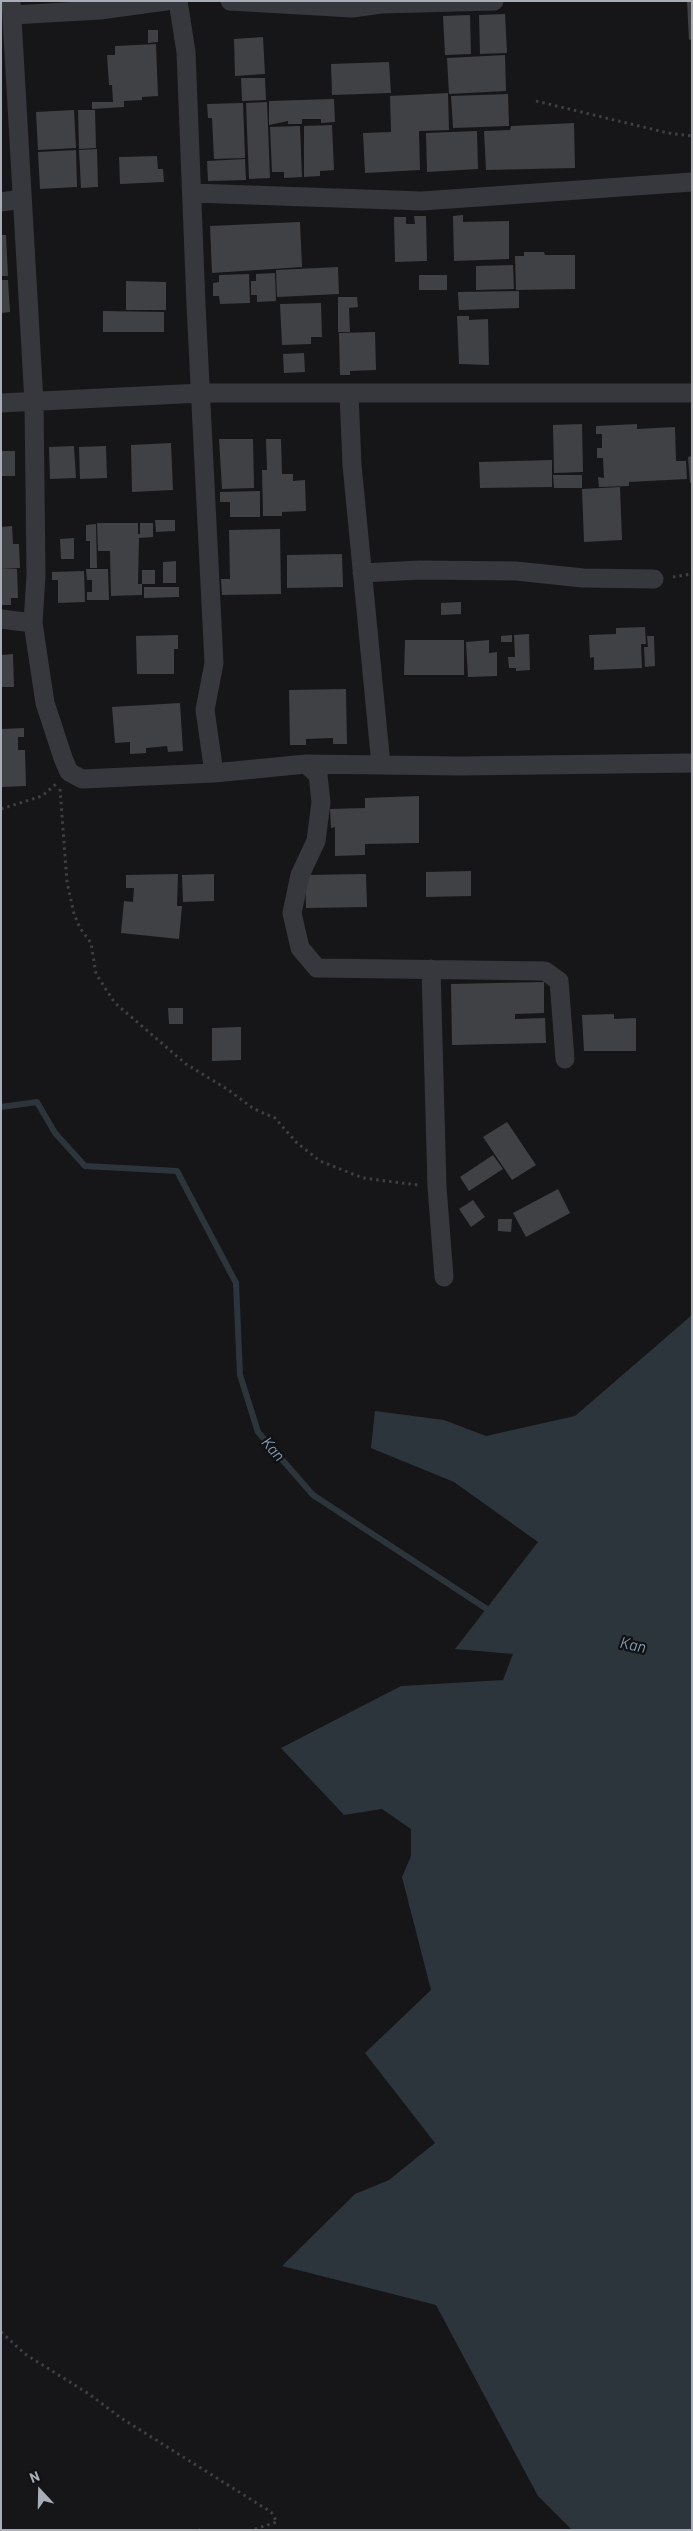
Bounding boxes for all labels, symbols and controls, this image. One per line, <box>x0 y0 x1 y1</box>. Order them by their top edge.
water label: Kan <box>257 1433 289 1465</box>
water label: Kan <box>618 1633 648 1657</box>
north arrow <box>15 2466 65 2516</box>
text: N <box>27 2467 42 2486</box>

